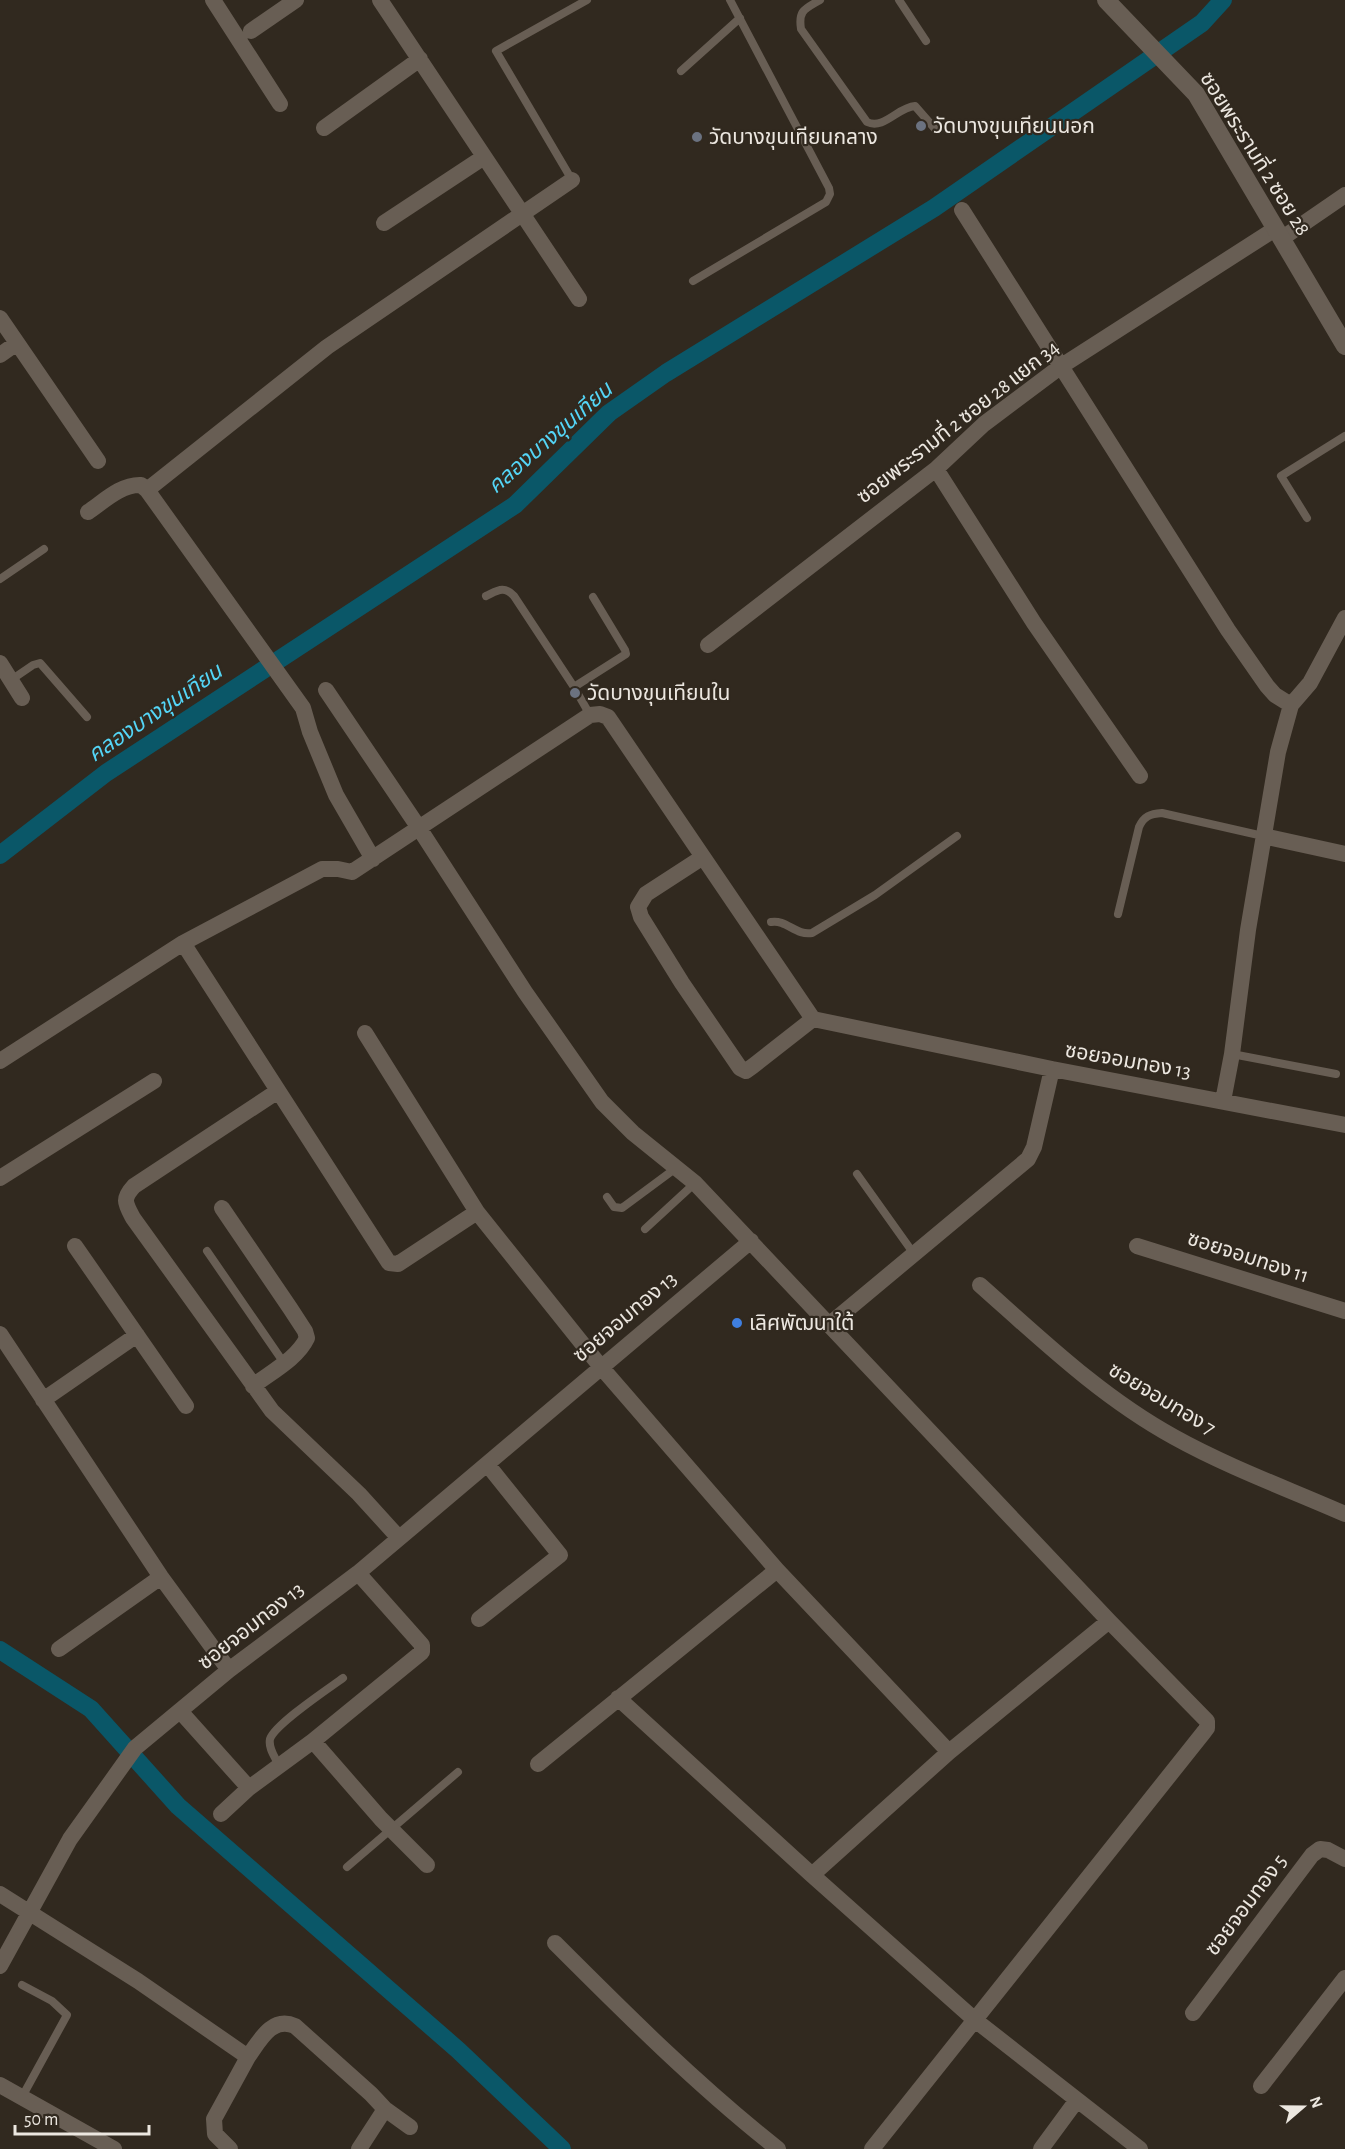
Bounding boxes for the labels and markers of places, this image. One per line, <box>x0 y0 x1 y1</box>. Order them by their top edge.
place label: วัดบางขุนเทียนนอก <box>933 115 1095 139</box>
marker: วัดบางขุนเทียนนอก <box>914 119 928 133</box>
place label: วัดบางขุนเทียนกลาง <box>709 126 878 150</box>
marker: วัดบางขุนเทียนกลาง <box>690 130 704 144</box>
place label: วัดบางขุนเทียนใน <box>587 682 730 706</box>
marker: วัดบางขุนเทียนใน <box>568 686 582 700</box>
place label: เลิศพัฒนาใต้ <box>749 1311 854 1334</box>
marker: เลิศพัฒนาใต้ <box>730 1316 744 1330</box>

